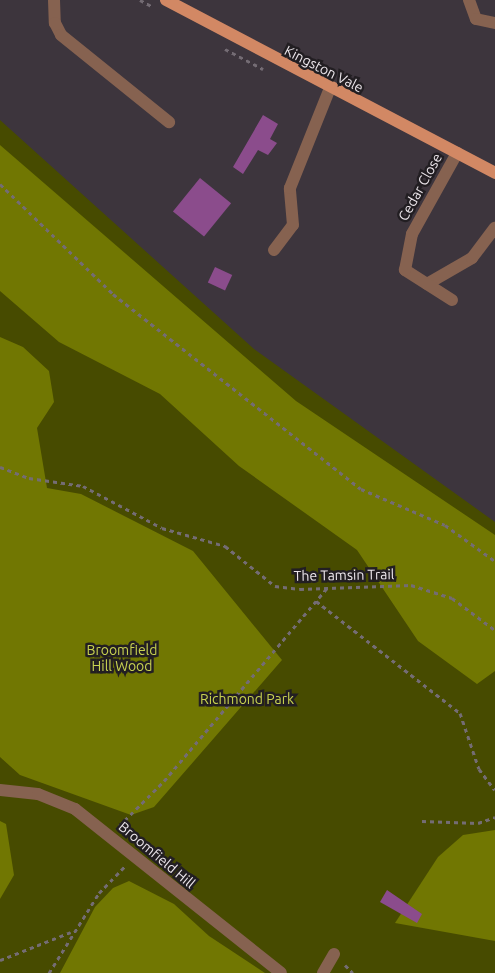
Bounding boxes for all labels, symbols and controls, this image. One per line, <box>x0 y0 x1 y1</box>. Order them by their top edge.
street label: Kingston Vale <box>282 42 366 96</box>
street label: Cedar Close <box>395 150 445 224</box>
street label: The Tamsin Trail <box>293 566 395 584</box>
park label: Broomfield Hill Wood <box>87 642 157 674</box>
park label: Richmond Park <box>200 691 294 707</box>
street label: Broomfield Hill <box>115 818 199 892</box>

